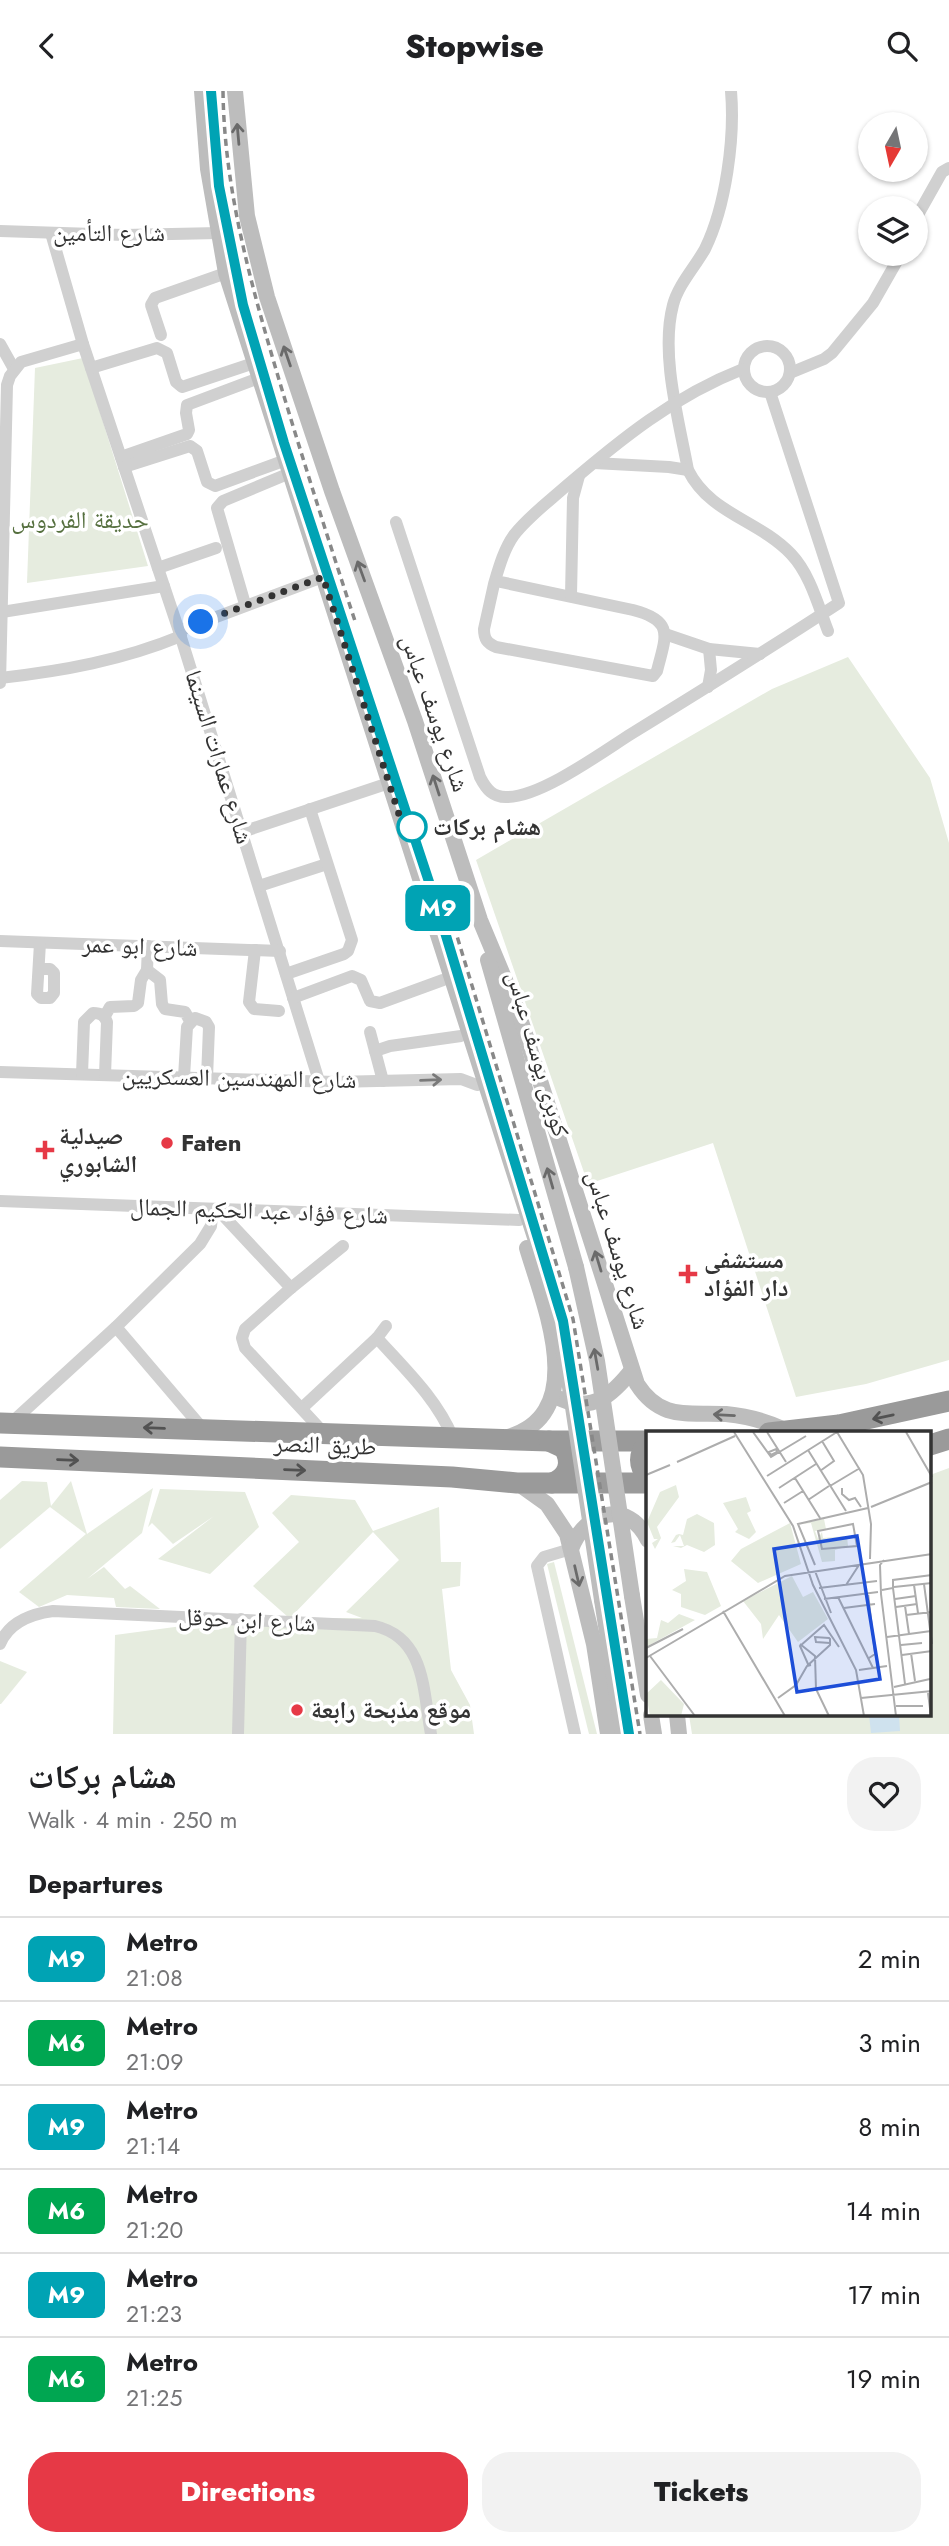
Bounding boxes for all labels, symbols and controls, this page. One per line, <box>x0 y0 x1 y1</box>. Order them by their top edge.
text: Stopwise <box>405 23 544 69</box>
icon: back <box>28 27 66 65</box>
icon: search <box>883 27 921 65</box>
north arrow <box>858 112 928 182</box>
map controls <box>858 112 928 266</box>
one-way arrow <box>231 124 244 146</box>
button: layers <box>858 196 928 266</box>
street label: شارع التأمين <box>53 215 165 250</box>
one-way arrow <box>280 345 292 367</box>
park label: حديقة الفردوس <box>11 502 149 537</box>
one-way arrow <box>354 560 366 582</box>
your location <box>183 604 218 639</box>
street label: شارع يوسف عباس <box>392 629 479 796</box>
street label: شارع عمارات السينما <box>176 666 263 848</box>
one-way arrow <box>429 775 441 797</box>
place label: هشام بركات <box>433 809 541 844</box>
marker: هشام بركات <box>397 812 427 842</box>
line badge: M9 <box>406 885 470 931</box>
text: M9 <box>419 890 457 925</box>
street label: شارع ابو عمر <box>81 926 198 965</box>
street label: كوبرى يوسف عباس <box>498 967 579 1141</box>
street label: شارع المهندسين العسكريين <box>121 1058 357 1097</box>
one-way arrow <box>419 1073 442 1087</box>
place label: صيدلية الشابوري <box>59 1118 137 1183</box>
place label: Faten <box>181 1125 242 1160</box>
marker: Faten <box>159 1135 175 1151</box>
marker: صيدلية الشابوري <box>37 1142 53 1158</box>
street label: شارع يوسف عباس <box>578 1166 659 1334</box>
one-way arrow <box>543 1167 556 1190</box>
street label: شارع فؤاد عبد الحكيم الجمال <box>129 1189 389 1232</box>
place label: مستشفى دار الفؤاد <box>704 1242 788 1305</box>
one-way arrow <box>590 1251 603 1273</box>
marker: مستشفى دار الفؤاد <box>678 1264 698 1284</box>
one-way arrow <box>589 1348 603 1371</box>
one-way arrow <box>713 1408 736 1421</box>
one-way arrow <box>872 1410 895 1424</box>
one-way arrow <box>143 1421 166 1434</box>
street label: طريق النصر <box>272 1425 377 1464</box>
inset map <box>646 1431 932 1717</box>
one-way arrow <box>56 1454 79 1467</box>
one-way arrow <box>284 1464 307 1477</box>
one-way arrow <box>571 1564 585 1587</box>
street label: شارع ابن حوقل <box>178 1598 316 1641</box>
place label: موقع مذبحة رابعة <box>311 1692 471 1727</box>
marker: موقع مذبحة رابعة <box>289 1702 305 1718</box>
text: هشام بركات <box>28 1753 177 1800</box>
button: heart <box>847 1757 921 1831</box>
text: Walk · 4 min · 250 m <box>28 1803 237 1837</box>
text: Departures <box>28 1865 163 1903</box>
text: Metro <box>126 1923 198 1961</box>
text: 2 min <box>858 1940 921 1978</box>
text: M9 <box>48 1941 85 1976</box>
text: 21:08 <box>126 1961 183 1995</box>
text: Metro <box>126 2007 198 2045</box>
text: 3 min <box>858 2024 921 2062</box>
text: M6 <box>48 2025 85 2060</box>
text: 21:09 <box>126 2045 183 2079</box>
text: Metro <box>126 2091 198 2129</box>
text: 8 min <box>858 2108 921 2146</box>
text: M9 <box>48 2109 85 2144</box>
text: 21:14 <box>126 2129 180 2163</box>
text: Metro <box>126 2175 198 2213</box>
text: 14 min <box>846 2192 921 2230</box>
text: M6 <box>48 2193 85 2228</box>
text: 21:20 <box>126 2213 183 2247</box>
text: Metro <box>126 2259 198 2297</box>
text: 17 min <box>847 2276 921 2314</box>
text: M9 <box>48 2277 85 2312</box>
text: 21:23 <box>126 2297 182 2331</box>
text: Metro <box>126 2343 198 2381</box>
text: 19 min <box>846 2360 921 2398</box>
text: M6 <box>48 2361 85 2396</box>
text: 21:25 <box>126 2381 182 2415</box>
button: Directions <box>28 2452 468 2532</box>
button: Tickets <box>482 2452 921 2532</box>

